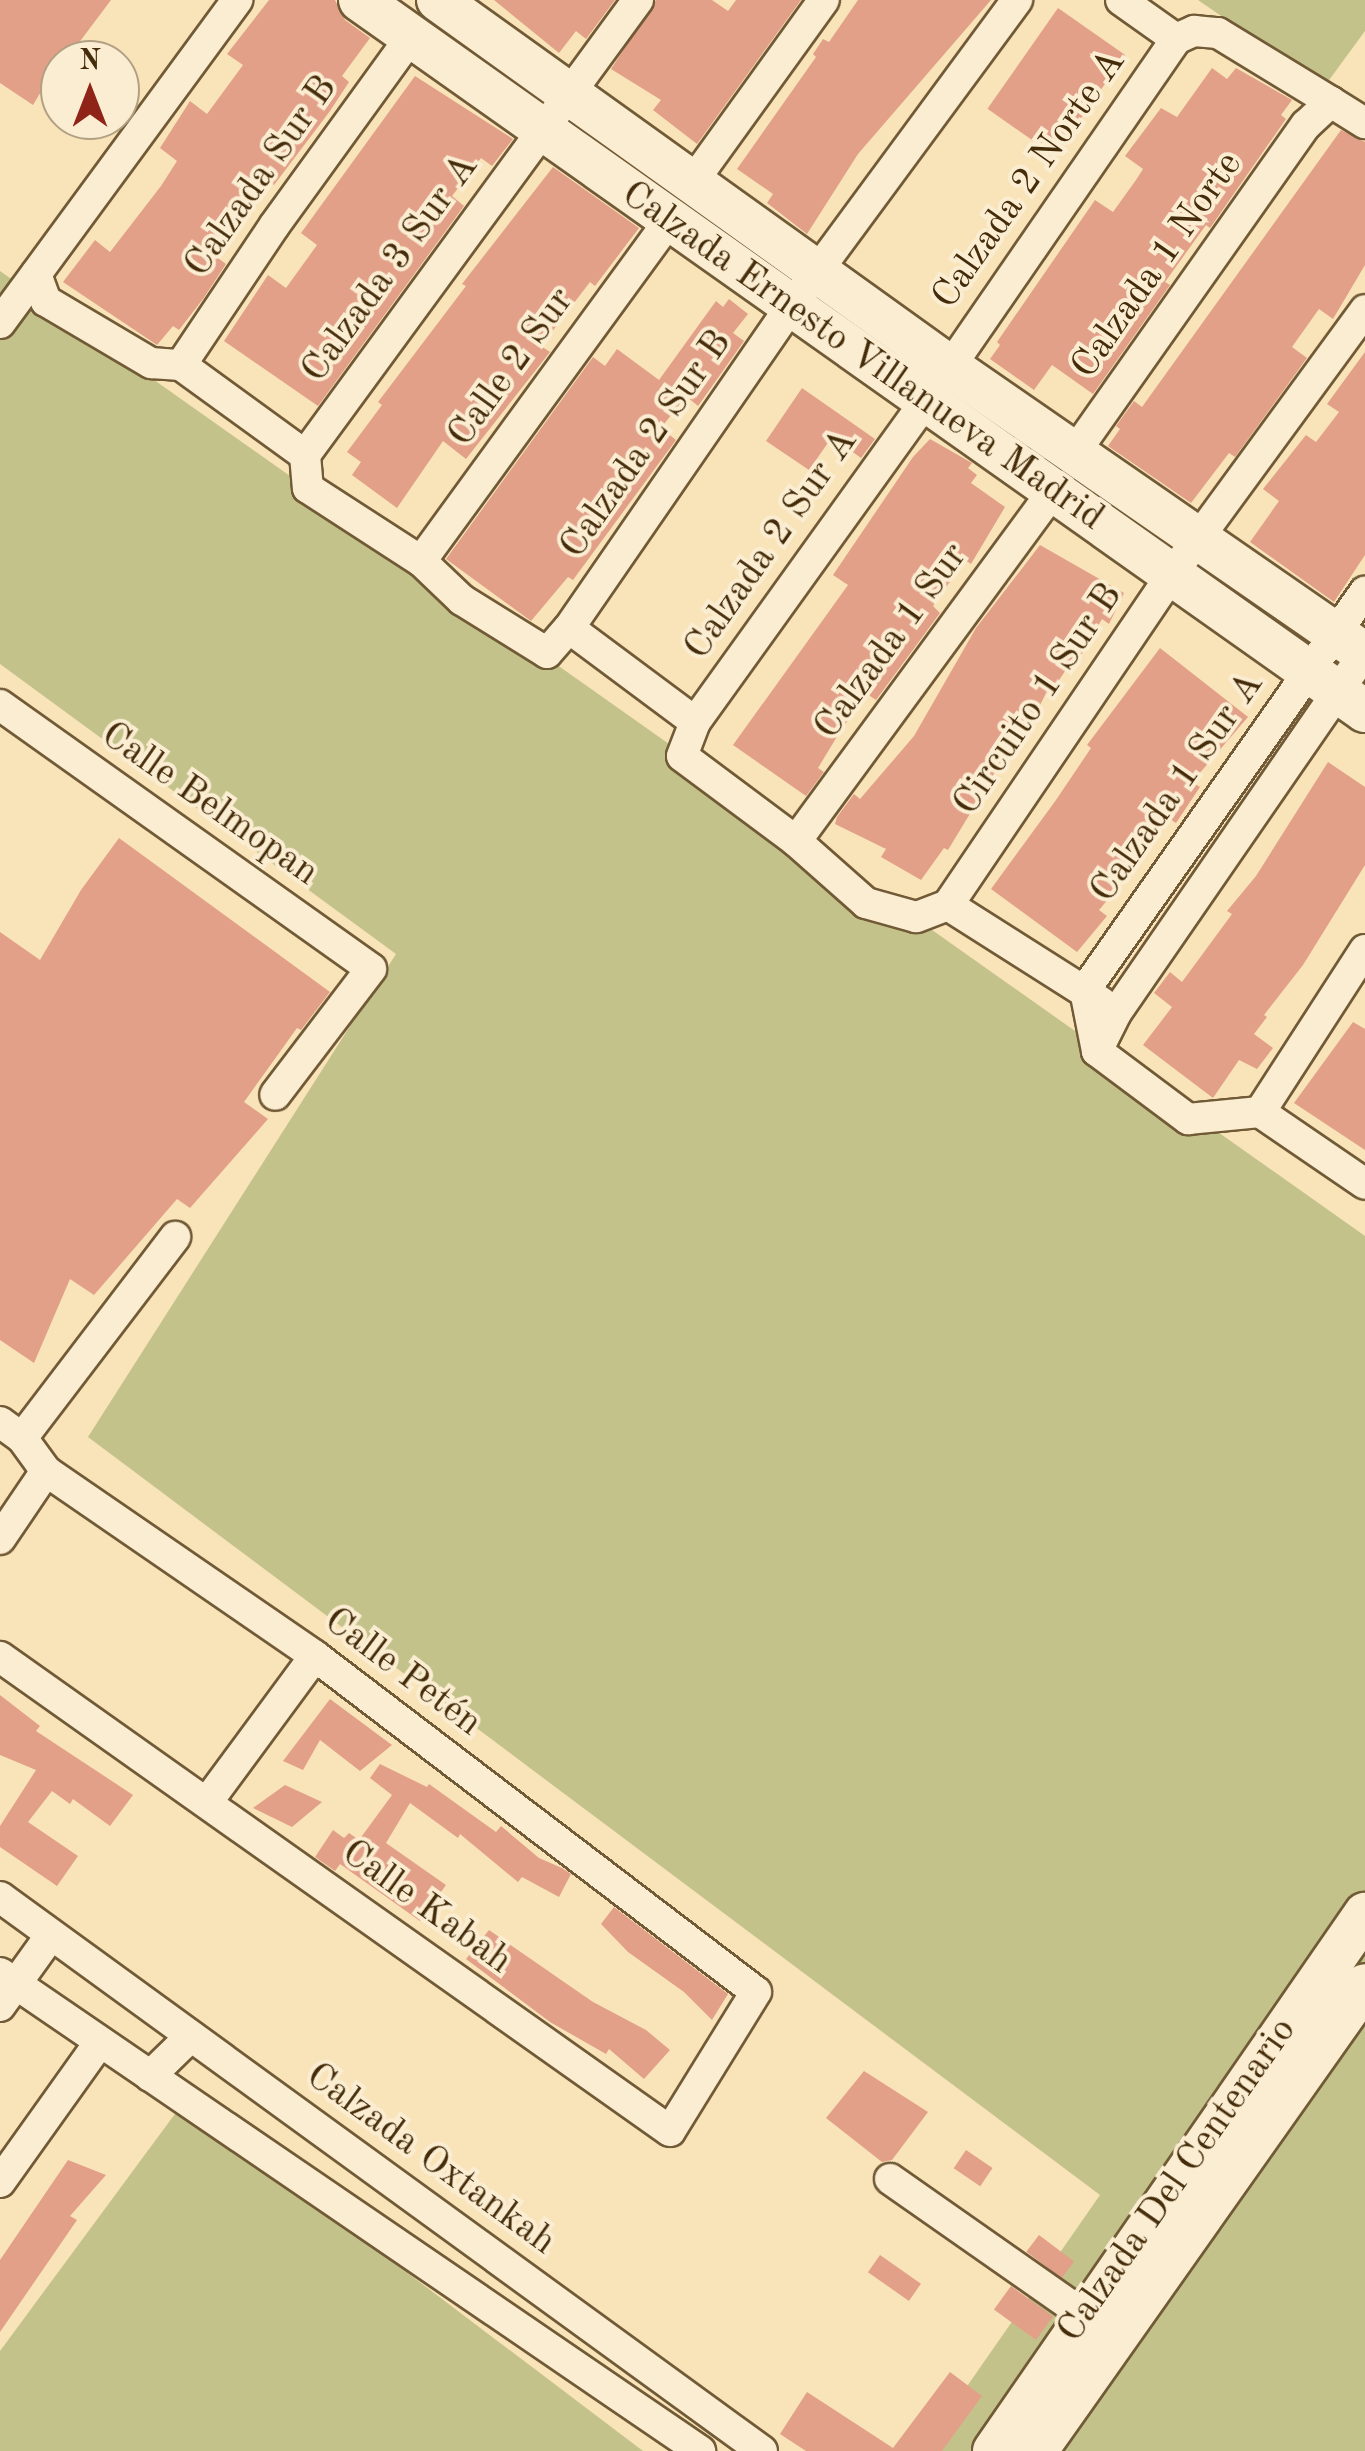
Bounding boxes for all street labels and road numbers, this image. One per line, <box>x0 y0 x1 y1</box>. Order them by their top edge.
street label: Calzada 2 Norte A <box>924 42 1136 318</box>
street label: Calzada Sur B <box>176 67 348 287</box>
street label: Calzada 1 Norte <box>1063 144 1253 388</box>
street label: Calzada 3 Sur A <box>293 146 489 392</box>
street label: Calzada Ernesto Villanueva Madrid <box>612 172 1112 542</box>
street label: Calle 2 Sur <box>439 280 585 456</box>
street label: Calzada 2 Sur B <box>551 322 743 568</box>
street label: Calzada 2 Sur A <box>676 421 868 669</box>
street label: Calzada 1 Sur <box>806 535 978 749</box>
street label: Circuito 1 Sur B <box>945 575 1133 825</box>
street label: Calzada 1 Sur A <box>1082 664 1274 912</box>
street label: Calle Belmopan <box>92 713 326 897</box>
street label: Calle Petén <box>314 1599 490 1747</box>
street label: Calle Kabah <box>332 1831 520 1985</box>
street label: Calzada Del Centenario <box>1049 2010 1307 2352</box>
street label: Calzada Oxtankah <box>296 2054 564 2266</box>

